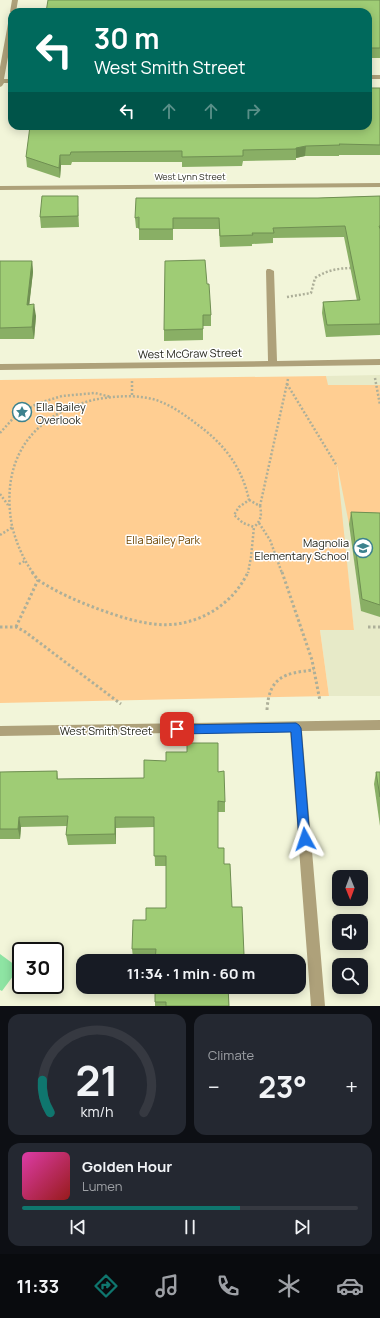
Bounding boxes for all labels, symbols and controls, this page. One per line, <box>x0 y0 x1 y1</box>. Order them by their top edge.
text: 30 m <box>94 19 159 57</box>
icon: left <box>28 24 80 76</box>
text: West Smith Street <box>94 55 245 79</box>
icon: left <box>116 100 138 122</box>
icon: ahead <box>158 100 180 122</box>
icon: ahead <box>200 100 222 122</box>
icon: right <box>242 100 264 122</box>
street label: West Lynn Street <box>154 170 226 183</box>
street label: West McGraw Street <box>138 345 242 361</box>
place label: Ella Bailey Overlook <box>36 399 86 427</box>
place icon: Ella Bailey Overlook <box>11 401 33 423</box>
park label: Ella Bailey Park <box>126 532 201 547</box>
place label: Magnolia Elementary School <box>254 535 349 563</box>
school or university icon: Magnolia Elementary School <box>352 537 374 559</box>
pin <box>160 712 194 746</box>
icon: arrive <box>166 718 188 740</box>
street label: West Smith Street <box>60 723 152 738</box>
position arrow <box>284 818 326 860</box>
north arrow <box>332 870 368 906</box>
map controls <box>332 870 368 994</box>
button: sound <box>332 914 368 950</box>
speed limit sign: 30 <box>12 942 64 994</box>
button: search <box>332 958 368 994</box>
text: 11:34 · 1 min · 60 m <box>127 963 255 984</box>
text: Climate <box>208 1046 254 1064</box>
text: 21 <box>76 1051 119 1107</box>
text: 23° <box>258 1066 307 1107</box>
text: − <box>208 1072 220 1102</box>
text: + <box>345 1072 358 1102</box>
text: km/h <box>80 1101 114 1120</box>
text: Golden Hour <box>82 1156 172 1177</box>
text: Lumen <box>82 1177 122 1195</box>
icon: previous <box>67 1216 89 1238</box>
icon: pause <box>179 1216 201 1238</box>
icon: next <box>291 1216 313 1238</box>
icon: directions <box>92 1272 120 1300</box>
icon: music <box>153 1272 181 1300</box>
icon: phone <box>214 1272 242 1300</box>
icon: climate <box>275 1272 303 1300</box>
icon: car <box>336 1272 364 1300</box>
text: 11:33 <box>16 1274 59 1298</box>

